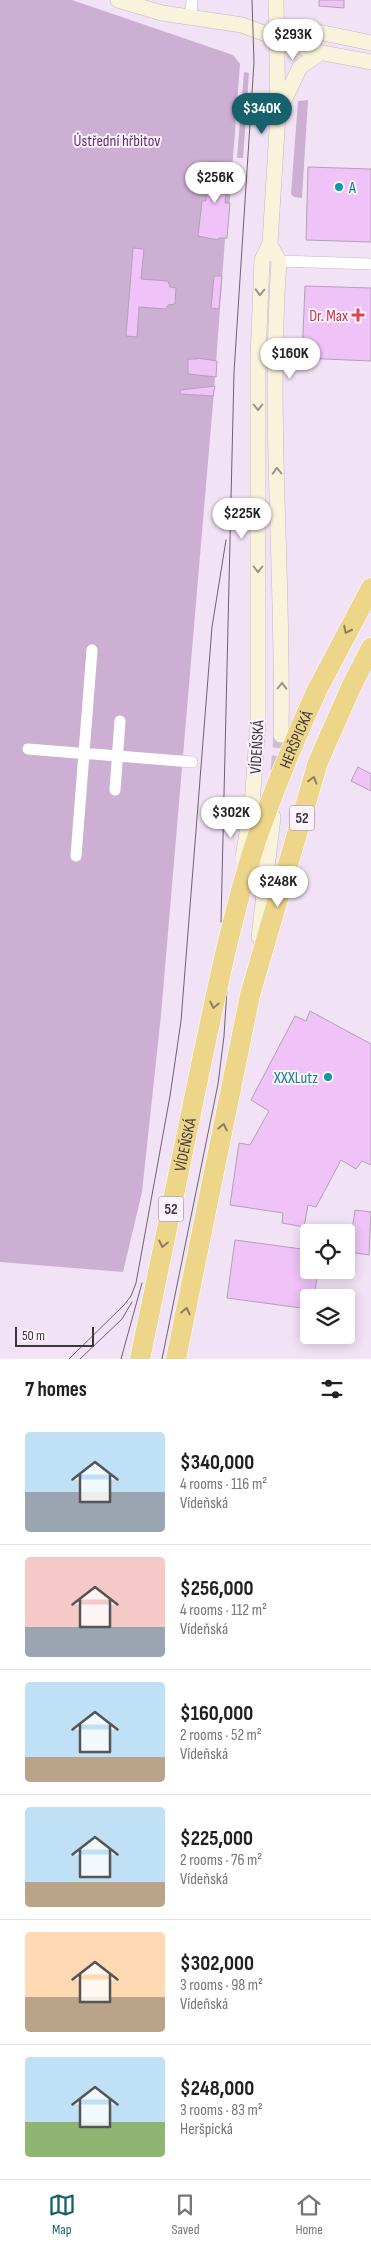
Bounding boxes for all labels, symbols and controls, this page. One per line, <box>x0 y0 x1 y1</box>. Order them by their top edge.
pin: $293K <box>258 18 328 61</box>
text: $293K <box>274 25 312 44</box>
pin: $340K <box>227 92 297 135</box>
text: $340K <box>243 99 281 118</box>
park label: Ústřední hřbitov <box>74 132 160 151</box>
pin: $256K <box>180 162 250 204</box>
text: $256K <box>196 168 234 187</box>
place label: A <box>348 179 356 198</box>
marker: A <box>333 181 345 193</box>
one-way arrow <box>255 288 265 296</box>
place label: Dr. Max <box>309 307 348 326</box>
marker: Dr. Max <box>352 309 364 321</box>
pin: $160K <box>255 338 325 380</box>
text: $160K <box>271 344 309 363</box>
one-way arrow <box>252 403 263 411</box>
one-way arrow <box>271 467 282 475</box>
pin: $225K <box>207 498 277 540</box>
text: $225K <box>223 504 261 523</box>
one-way arrow <box>253 566 263 574</box>
one-way arrow <box>343 625 353 634</box>
one-way arrow <box>277 682 287 690</box>
street label: HERŠPICKÁ <box>276 708 318 771</box>
street label: VÍDEŇSKÁ <box>247 719 268 775</box>
one-way arrow <box>307 776 318 784</box>
pin: $302K <box>196 796 266 839</box>
text: $302K <box>212 803 250 822</box>
road number: 52 <box>290 806 314 830</box>
pin: $248K <box>243 866 313 908</box>
text: $248K <box>259 872 297 891</box>
one-way arrow <box>209 1001 220 1009</box>
place label: XXXLutz <box>273 1069 318 1088</box>
marker: XXXLutz <box>322 1071 334 1083</box>
street label: VÍDEŇSKÁ <box>171 1116 201 1173</box>
one-way arrow <box>217 1123 228 1132</box>
road number: 52 <box>158 1196 184 1222</box>
map controls <box>300 1224 355 1344</box>
button: locate <box>300 1224 355 1279</box>
one-way arrow <box>159 1240 169 1249</box>
button: layers <box>300 1289 355 1344</box>
one-way arrow <box>180 1307 190 1316</box>
scale bar <box>15 1324 94 1347</box>
text: 50 m <box>22 1327 45 1344</box>
icon: filters <box>318 1375 346 1403</box>
text: 7 homes <box>25 1377 87 1402</box>
text: $340,000 <box>180 1450 254 1475</box>
icon: home <box>65 1452 125 1512</box>
text: 4 rooms · 116 m² <box>180 1475 267 1494</box>
text: Vídeňská <box>180 1494 228 1513</box>
text: $256,000 <box>180 1576 254 1601</box>
icon: home <box>65 1577 125 1637</box>
text: 4 rooms · 112 m² <box>180 1601 267 1620</box>
text: Vídeňská <box>180 1620 228 1639</box>
text: $160,000 <box>180 1701 253 1726</box>
icon: home <box>65 1702 125 1762</box>
text: 2 rooms · 52 m² <box>180 1726 262 1745</box>
text: Vídeňská <box>180 1745 228 1764</box>
text: $225,000 <box>180 1826 253 1851</box>
icon: home <box>65 1827 125 1887</box>
text: 2 rooms · 76 m² <box>180 1851 262 1870</box>
text: Vídeňská <box>180 1870 228 1889</box>
text: $302,000 <box>180 1951 254 1976</box>
icon: home <box>65 1952 125 2012</box>
text: 3 rooms · 98 m² <box>180 1976 263 1995</box>
text: Vídeňská <box>180 1995 228 2014</box>
text: $248,000 <box>180 2076 254 2101</box>
icon: home <box>65 2077 125 2137</box>
text: 3 rooms · 83 m² <box>180 2101 263 2120</box>
text: Heršpická <box>180 2120 233 2139</box>
tab: Map <box>48 2191 76 2238</box>
tab: Saved <box>171 2191 200 2238</box>
tab: Home <box>295 2191 323 2238</box>

